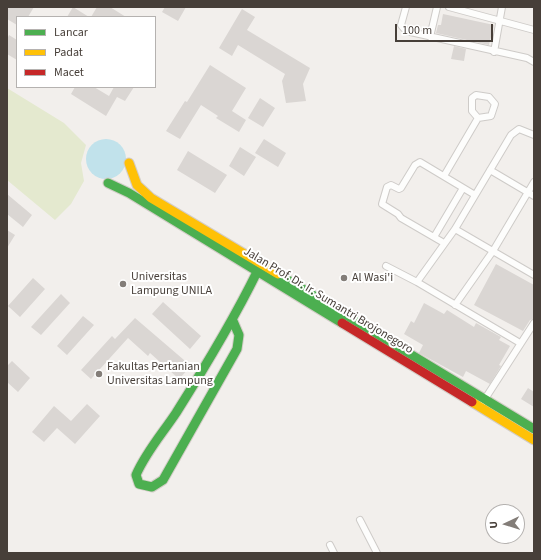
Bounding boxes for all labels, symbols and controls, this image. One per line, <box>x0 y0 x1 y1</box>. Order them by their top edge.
legend <box>16 16 156 88</box>
scale bar <box>397 16 495 42</box>
text: 100 m <box>402 22 432 39</box>
text: Lancar <box>54 24 88 41</box>
text: Padat <box>54 44 83 61</box>
text: Macet <box>54 64 84 81</box>
street label: Jalan Prof. Dr. Ir. Sumantri Brojonegoro <box>241 245 415 357</box>
place label: Universitas Lampung UNILA <box>131 270 212 298</box>
place label: Al Wasi'i <box>352 271 393 285</box>
marker: Al Wasi'i <box>339 273 349 283</box>
marker: Universitas Lampung UNILA <box>118 279 128 289</box>
place label: Fakultas Pertanian Universitas Lampung <box>107 360 213 388</box>
marker: Fakultas Pertanian Universitas Lampung <box>94 369 104 379</box>
north arrow <box>485 504 525 544</box>
text: U <box>486 521 501 529</box>

